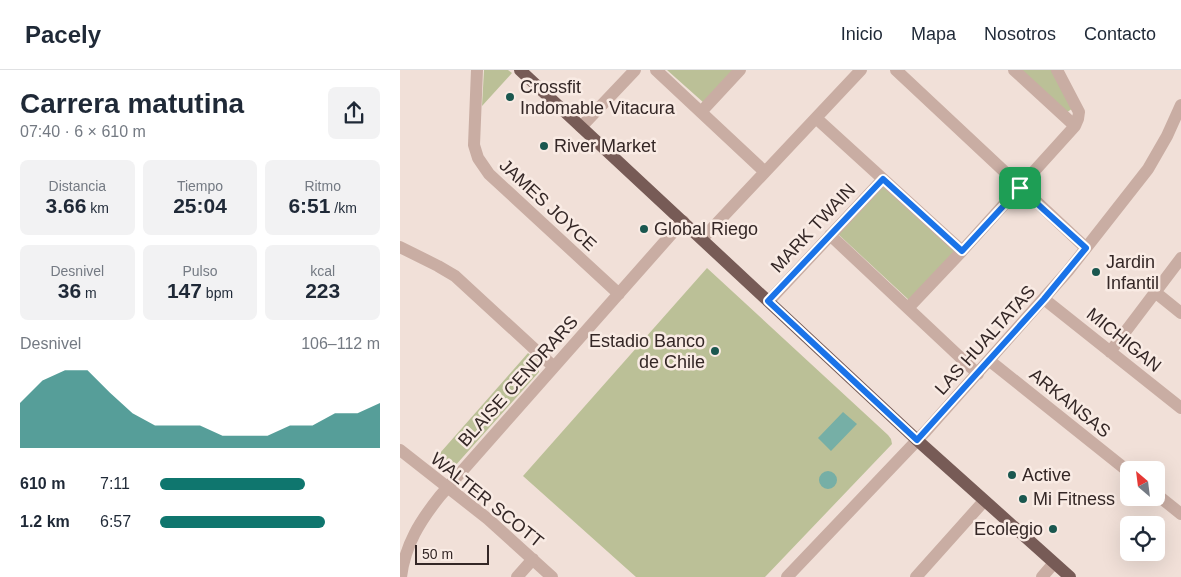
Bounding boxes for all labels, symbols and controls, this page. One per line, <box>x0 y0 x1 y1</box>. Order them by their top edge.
text: Pacely <box>25 21 101 48</box>
text: Inicio <box>841 24 883 44</box>
text: Mapa <box>911 24 956 44</box>
text: Nosotros <box>984 24 1056 44</box>
text: Contacto <box>1084 24 1156 44</box>
place label: Crossfit Indomable Vitacura <box>520 77 676 118</box>
button: share <box>328 87 380 139</box>
text: Carrera matutina <box>20 88 244 119</box>
marker: Crossfit Indomable Vitacura <box>504 91 516 103</box>
text: 07:40 · 6 × 610 m <box>20 123 146 140</box>
place label: River Market <box>554 136 656 156</box>
marker: River Market <box>538 140 550 152</box>
street label: JAMES JOYCE <box>495 155 601 255</box>
pin <box>999 167 1041 209</box>
icon: arrive <box>1006 174 1034 202</box>
text: Distancia <box>49 178 106 194</box>
text: Tiempo <box>177 178 223 194</box>
text: Ritmo <box>304 178 341 194</box>
street label: MARK TWAIN <box>767 179 859 277</box>
text: 3.66 <box>46 194 86 217</box>
text: 25:04 <box>173 194 227 217</box>
text: 6:51 <box>288 194 330 217</box>
text: km <box>86 200 109 216</box>
text: /km <box>330 200 357 216</box>
place label: Global Riego <box>654 219 758 239</box>
marker: Global Riego <box>638 223 650 235</box>
place label: Jardin Infantil <box>1106 252 1159 293</box>
text: Desnivel <box>50 263 104 279</box>
text: Pulso <box>182 263 218 279</box>
text: kcal <box>310 263 335 279</box>
marker: Jardin Infantil <box>1090 266 1102 278</box>
text: 36 <box>58 279 81 302</box>
text: 147 <box>167 279 202 302</box>
text: 223 <box>305 279 340 302</box>
street label: LAS HUALTATAS <box>931 281 1039 399</box>
text: m <box>81 285 97 301</box>
text: bpm <box>202 285 233 301</box>
street label: MICHIGAN <box>1083 304 1165 376</box>
street label: BLAISE CENDRARS <box>454 311 582 451</box>
place label: Estadio Banco de Chile <box>589 331 705 372</box>
text: Desnivel <box>20 335 81 352</box>
text: 106–112 m <box>301 335 380 352</box>
marker: Estadio Banco de Chile <box>709 345 721 357</box>
street label: ARKANSAS <box>1026 364 1114 442</box>
street label: WALTER SCOTT <box>427 448 547 552</box>
north arrow <box>1120 461 1165 506</box>
map controls <box>1120 461 1165 561</box>
place label: Active <box>1022 465 1071 485</box>
marker: Active <box>1006 469 1018 481</box>
text: 610 m <box>20 475 65 492</box>
text: 7:11 <box>100 475 130 492</box>
place label: Mi Fitness <box>1033 489 1115 509</box>
marker: Mi Fitness <box>1017 493 1029 505</box>
text: 1.2 km <box>20 513 70 530</box>
text: 6:57 <box>100 513 131 530</box>
button: locate <box>1120 516 1165 561</box>
place label: Ecolegio <box>974 519 1043 539</box>
marker: Ecolegio <box>1047 523 1059 535</box>
scale bar <box>415 542 489 565</box>
text: 50 m <box>422 546 453 562</box>

